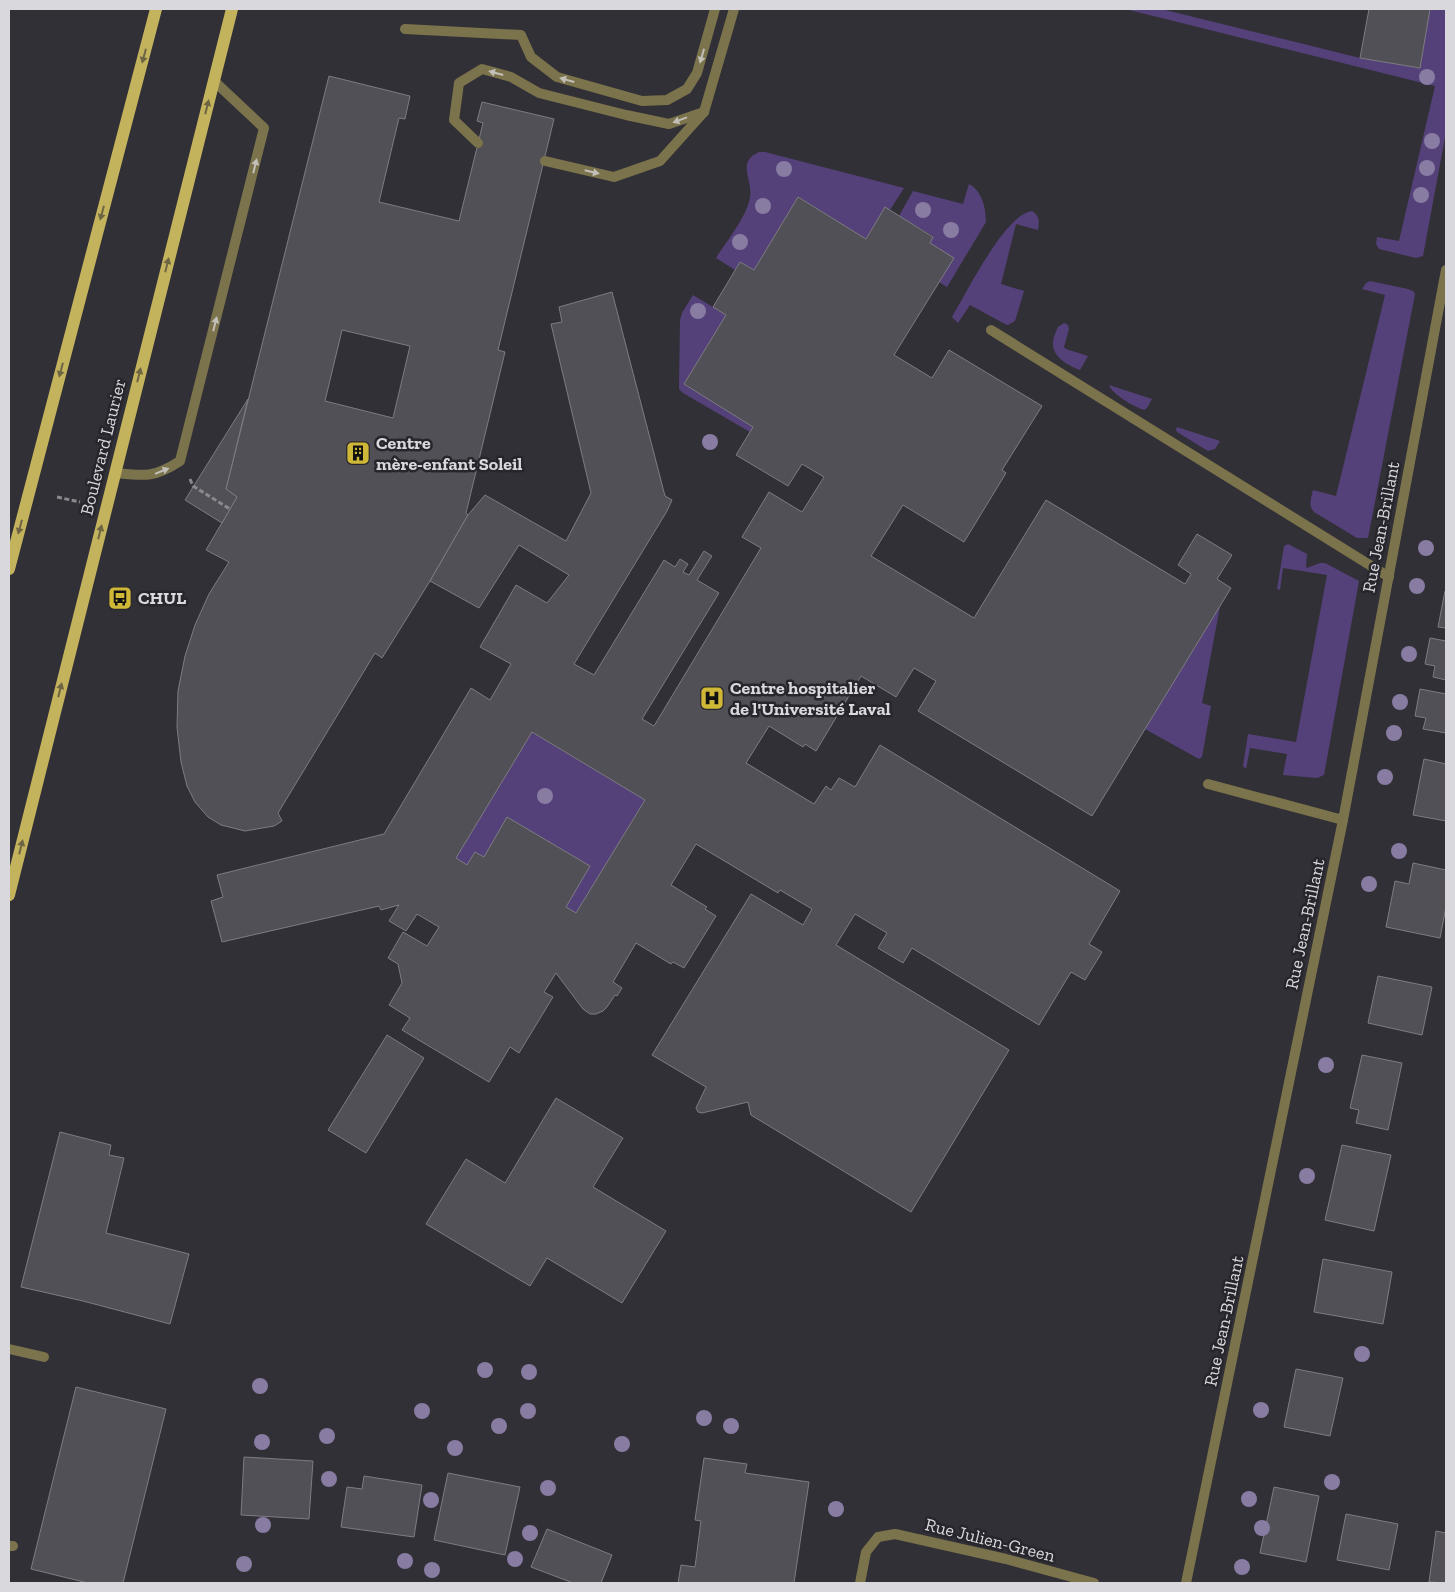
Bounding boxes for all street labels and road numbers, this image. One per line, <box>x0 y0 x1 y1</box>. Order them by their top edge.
street label: Boulevard Laurier <box>75 377 131 517</box>
street label: Rue Jean-Brillant <box>1358 459 1405 594</box>
street label: Rue Jean-Brillant <box>1280 856 1330 991</box>
street label: Rue Jean-Brillant <box>1199 1253 1249 1388</box>
street label: Rue Julien-Green <box>923 1513 1058 1567</box>

